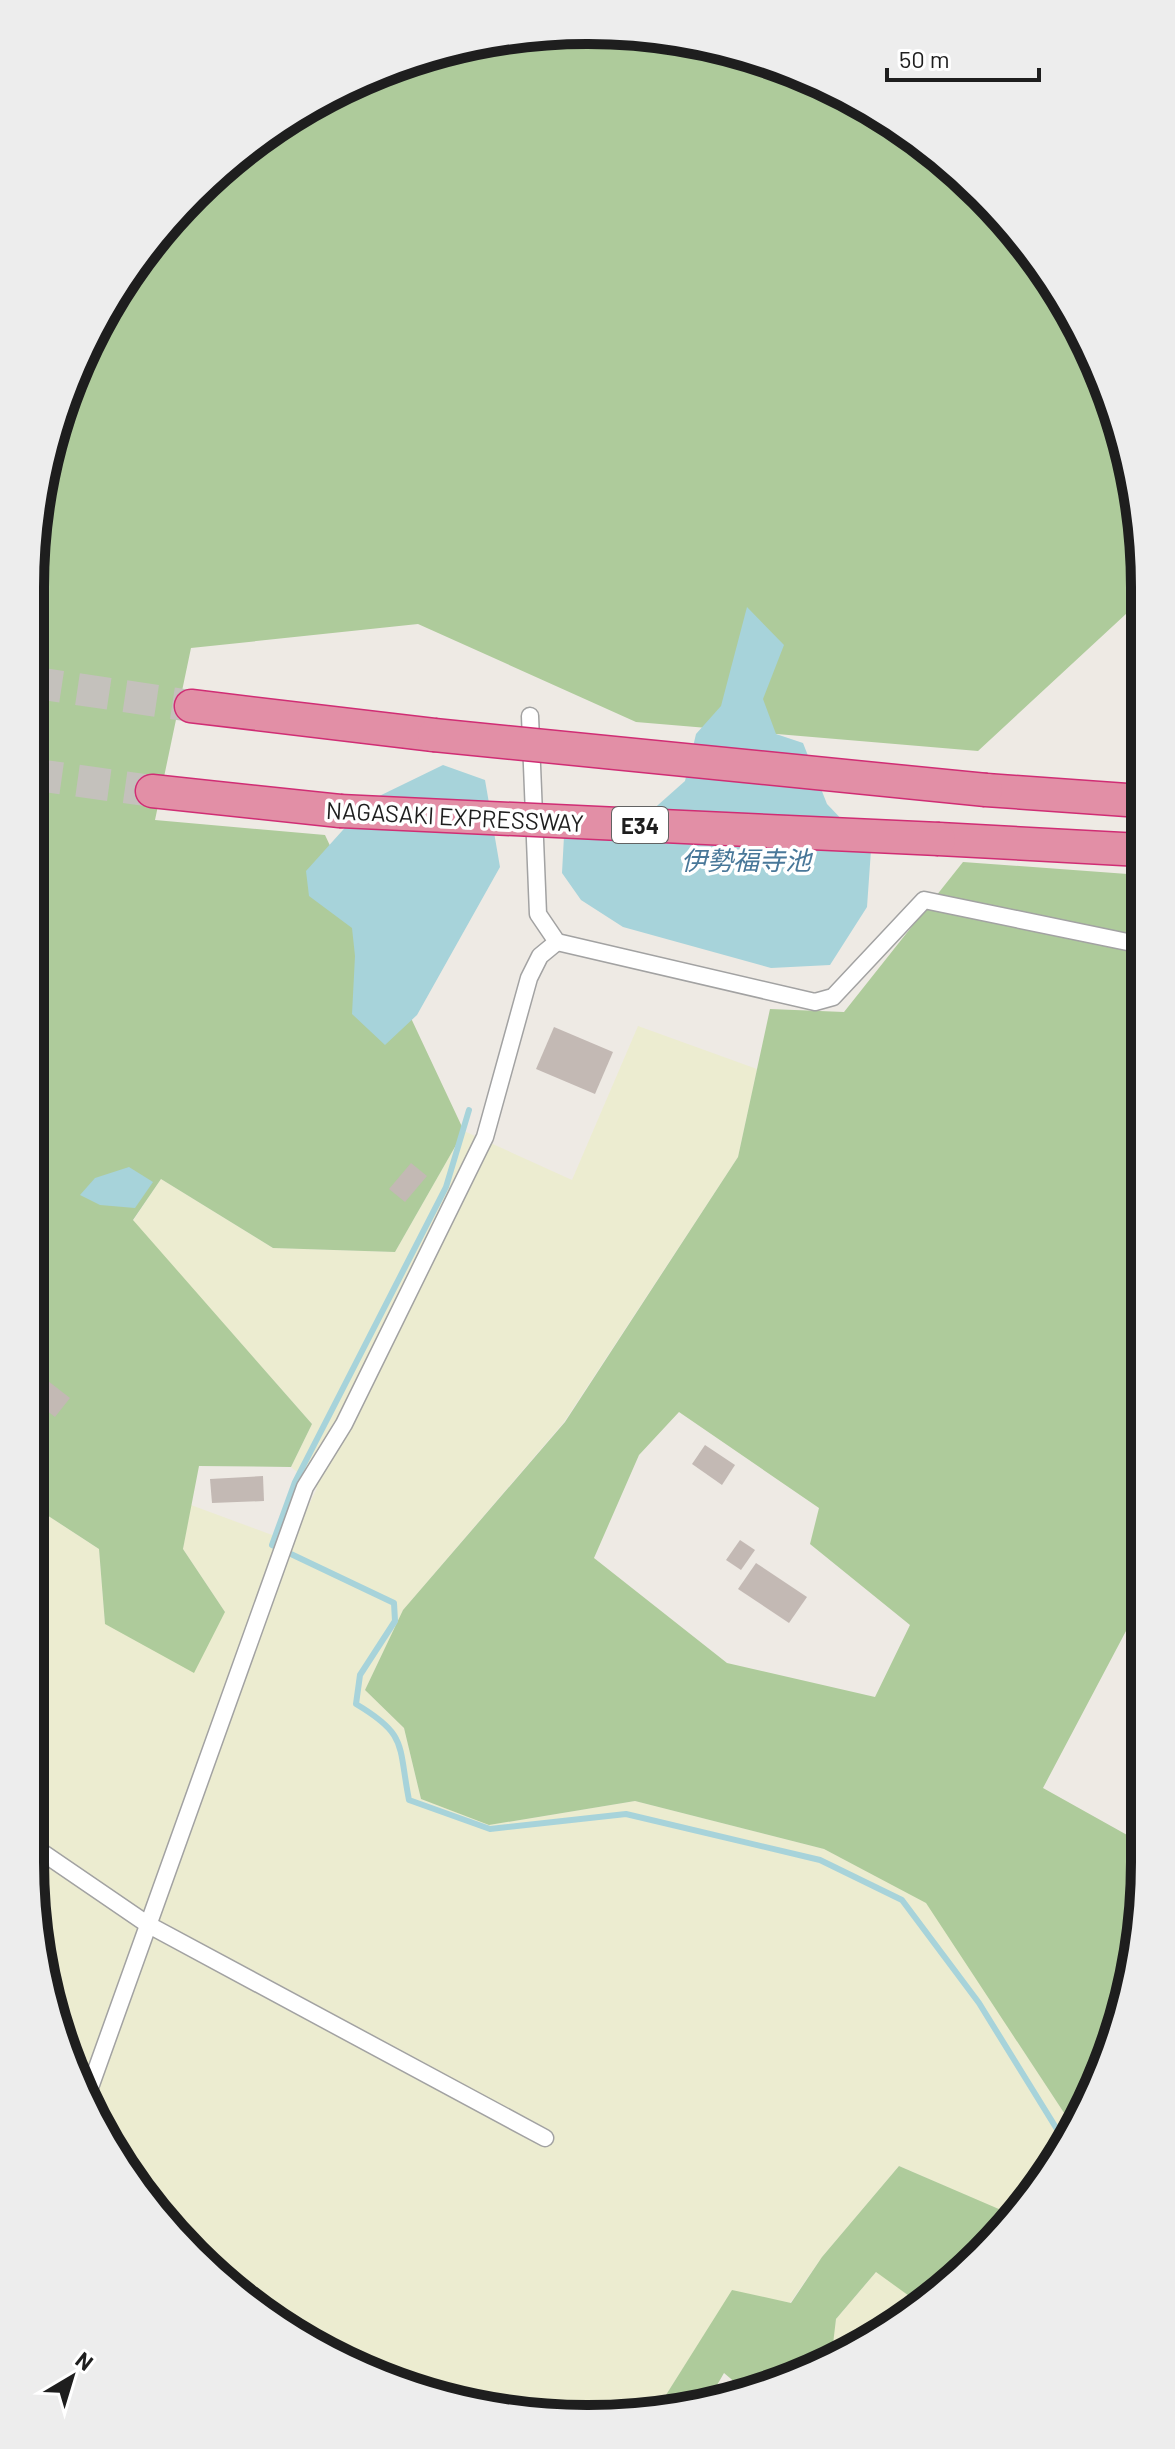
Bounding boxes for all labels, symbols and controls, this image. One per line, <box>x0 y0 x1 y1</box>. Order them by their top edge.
scale bar <box>887 32 1039 82</box>
text: 50 m <box>899 44 950 73</box>
street label: NAGASAKI EXPRESSWAY <box>325 795 585 837</box>
road number: E34 <box>612 807 668 843</box>
water label: 伊勢福寺池 <box>681 844 814 875</box>
north arrow <box>32 2337 112 2417</box>
text: N <box>71 2346 99 2375</box>

